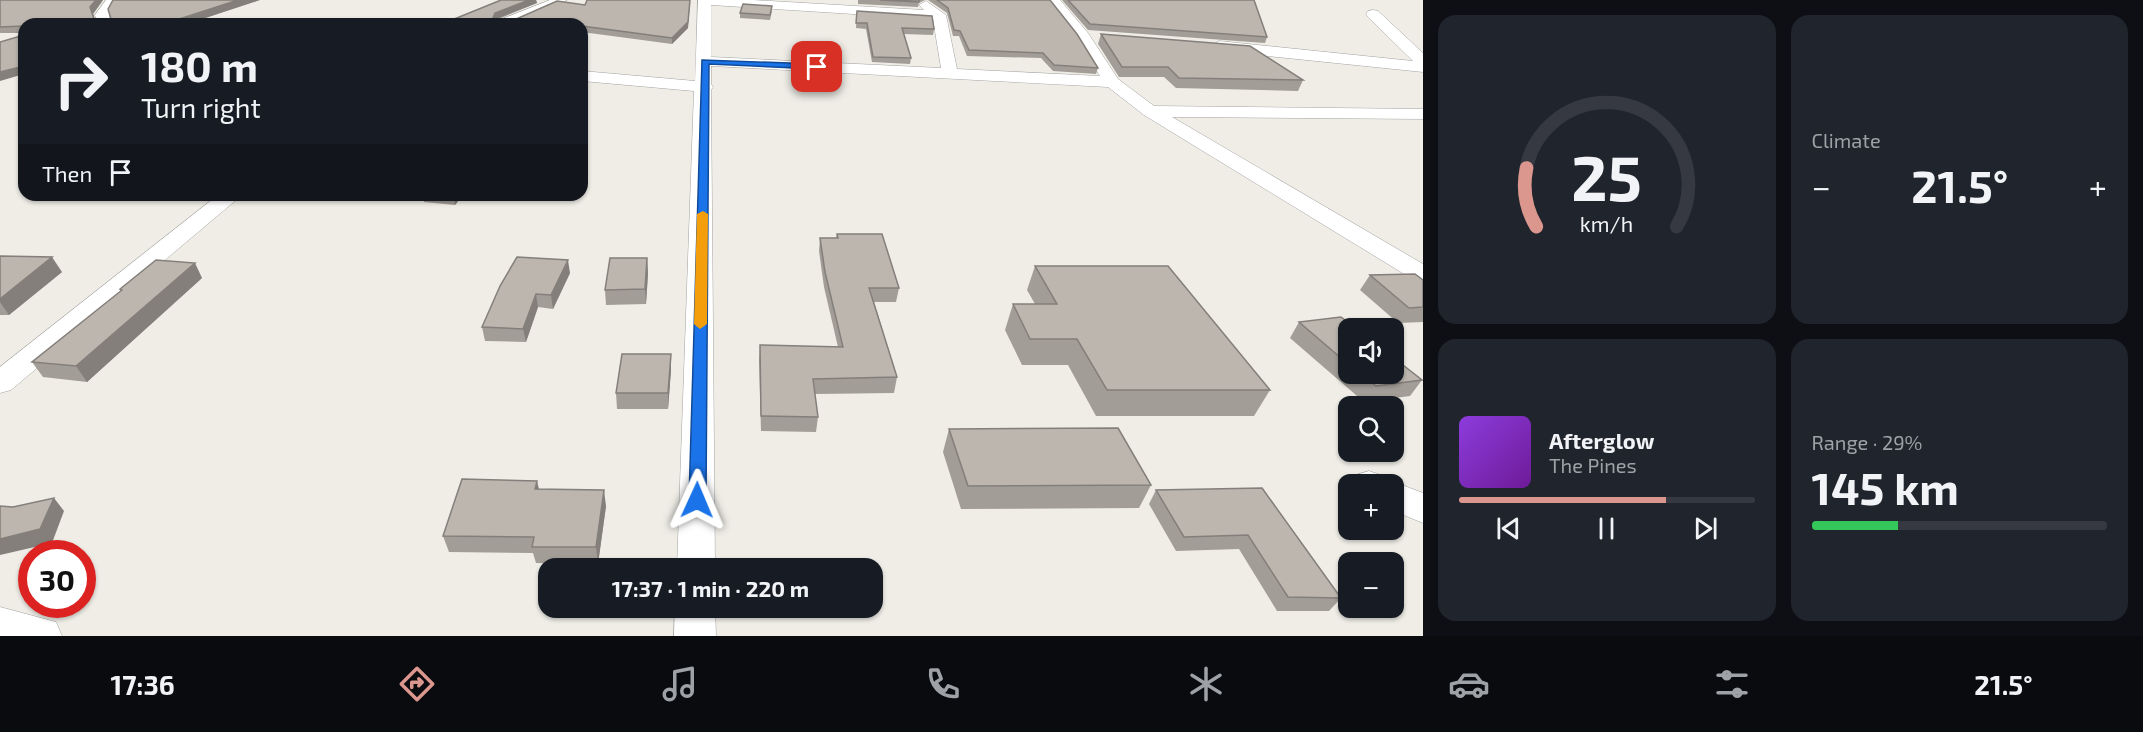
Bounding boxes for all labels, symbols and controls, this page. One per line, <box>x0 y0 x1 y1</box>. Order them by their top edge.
text: 180 m <box>141 40 258 90</box>
pin <box>791 41 842 92</box>
icon: right <box>42 42 120 120</box>
icon: arrive <box>800 50 833 83</box>
text: Turn right <box>141 91 261 123</box>
text: Climate <box>1812 128 1881 152</box>
text: 25 <box>1571 139 1642 214</box>
icon: arrive <box>104 156 137 189</box>
text: 21.5° <box>1911 158 2008 212</box>
text: Then <box>42 160 92 186</box>
text: − <box>1812 166 1831 206</box>
text: + <box>2089 166 2107 206</box>
text: km/h <box>1580 211 1633 236</box>
map controls <box>1338 318 1404 618</box>
button: sound <box>1338 318 1404 384</box>
button: search <box>1338 396 1404 462</box>
text: Afterglow <box>1549 427 1654 453</box>
text: Range · 29% <box>1812 430 1922 454</box>
text: The Pines <box>1549 453 1637 477</box>
text: 145 km <box>1812 460 1959 514</box>
position arrow <box>665 468 729 532</box>
button: + <box>1338 474 1404 540</box>
icon: previous <box>1492 512 1525 545</box>
icon: pause <box>1590 512 1623 545</box>
icon: next <box>1689 512 1722 545</box>
speed limit sign: 30 <box>18 540 96 618</box>
button: − <box>1338 552 1404 618</box>
text: 17:37 · 1 min · 220 m <box>612 575 809 601</box>
icon: directions <box>396 663 438 705</box>
icon: music <box>659 663 701 705</box>
icon: phone <box>922 663 964 705</box>
icon: climate <box>1185 663 1227 705</box>
icon: car <box>1448 663 1490 705</box>
icon: filters <box>1711 663 1753 705</box>
text: 17:36 <box>111 668 175 700</box>
text: 21.5° <box>1974 668 2032 700</box>

